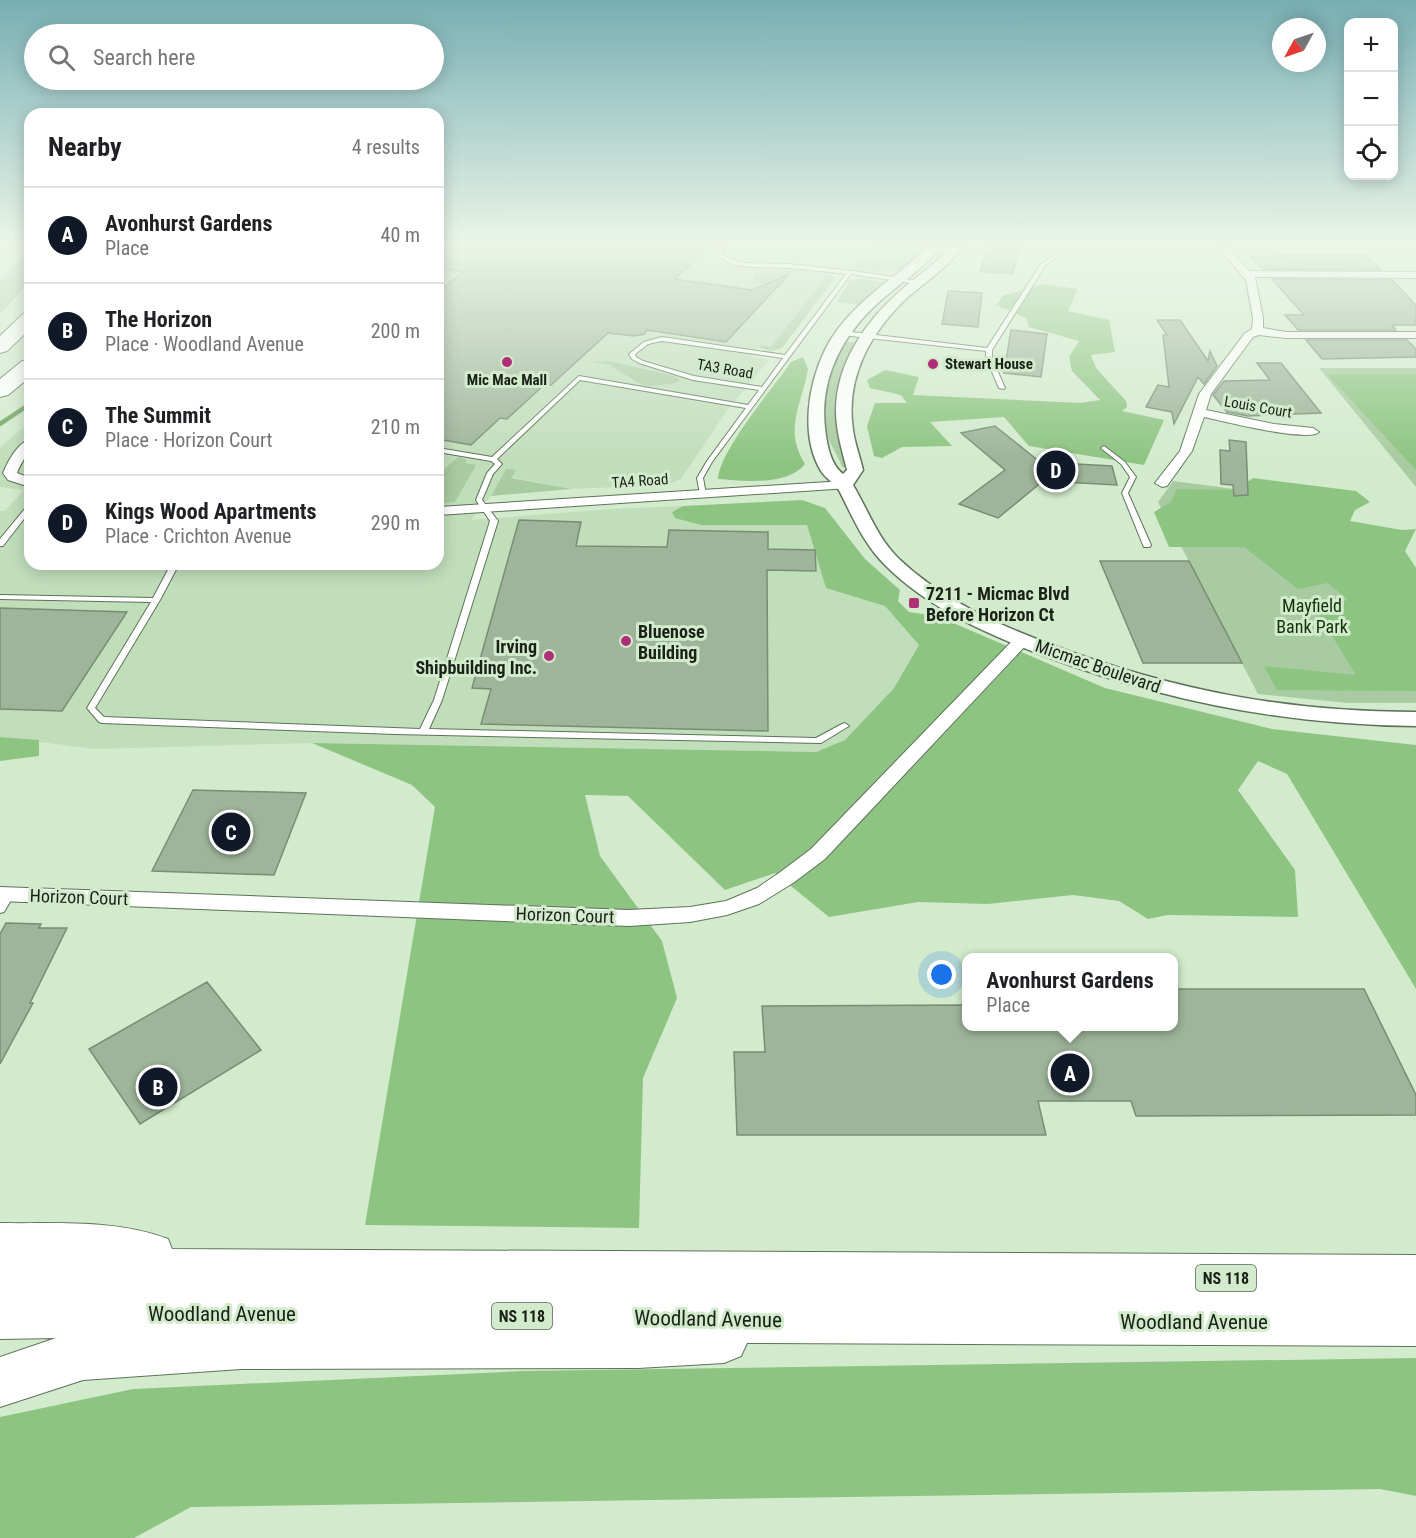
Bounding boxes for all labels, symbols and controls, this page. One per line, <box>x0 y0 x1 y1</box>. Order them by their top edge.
north arrow <box>1272 18 1326 72</box>
map controls <box>1344 18 1398 180</box>
button: + <box>1344 18 1398 72</box>
search box <box>24 24 444 90</box>
icon: search <box>45 41 78 74</box>
text: Search here <box>93 45 195 70</box>
button: − <box>1344 72 1398 126</box>
button: locate <box>1344 126 1398 180</box>
text: Nearby <box>48 132 122 162</box>
text: 4 results <box>352 135 420 159</box>
text: Avonhurst Gardens <box>105 211 272 236</box>
text: A <box>62 223 73 247</box>
text: 40 m <box>381 223 420 247</box>
text: Place <box>105 236 149 260</box>
text: The Horizon <box>105 307 212 332</box>
text: B <box>62 319 73 343</box>
text: 200 m <box>371 319 420 343</box>
text: Place · Woodland Avenue <box>105 332 304 356</box>
marker: Mic Mac Mall <box>500 355 514 369</box>
street label: TA3 Road <box>695 355 755 383</box>
place label: Stewart House <box>945 355 1033 373</box>
marker: Stewart House <box>926 357 940 371</box>
place label: Mic Mac Mall <box>467 371 547 389</box>
street label: Louis Court <box>1223 392 1293 422</box>
text: The Summit <box>105 403 211 428</box>
text: C <box>62 415 73 439</box>
text: 210 m <box>371 415 420 439</box>
text: Place · Horizon Court <box>105 428 273 452</box>
pin: D <box>1036 448 1076 492</box>
street label: TA4 Road <box>611 470 669 492</box>
text: Kings Wood Apartments <box>105 499 317 524</box>
text: D <box>62 511 73 535</box>
text: 290 m <box>371 511 420 535</box>
text: Place · Crichton Avenue <box>105 524 291 548</box>
place label: 7211 - Micmac Blvd Before Horizon Ct <box>926 583 1069 625</box>
park label: Mayfield Bank Park <box>1276 595 1348 637</box>
marker: 7211 - Micmac Blvd Before Horizon Ct <box>907 596 921 610</box>
place label: Bluenose Building <box>638 621 705 663</box>
marker: Bluenose Building <box>619 634 633 648</box>
street label: Micmac Boulevard <box>1033 635 1163 697</box>
place label: Irving Shipbuilding Inc. <box>415 636 537 678</box>
marker: Irving Shipbuilding Inc. <box>542 649 556 663</box>
pin: C <box>212 810 250 854</box>
street label: Horizon Court <box>29 885 129 909</box>
street label: Horizon Court <box>515 903 615 927</box>
popup <box>962 953 1178 1031</box>
your location <box>927 960 956 989</box>
text: Avonhurst Gardens <box>986 968 1154 993</box>
text: Place <box>986 993 1030 1017</box>
pin: A <box>1050 1050 1090 1096</box>
pin: B <box>138 1064 178 1110</box>
road number: NS 118 <box>1196 1265 1256 1291</box>
street label: Woodland Avenue <box>148 1302 296 1326</box>
road number: NS 118 <box>492 1303 552 1329</box>
street label: Woodland Avenue <box>634 1306 782 1332</box>
street label: Woodland Avenue <box>1120 1310 1268 1334</box>

